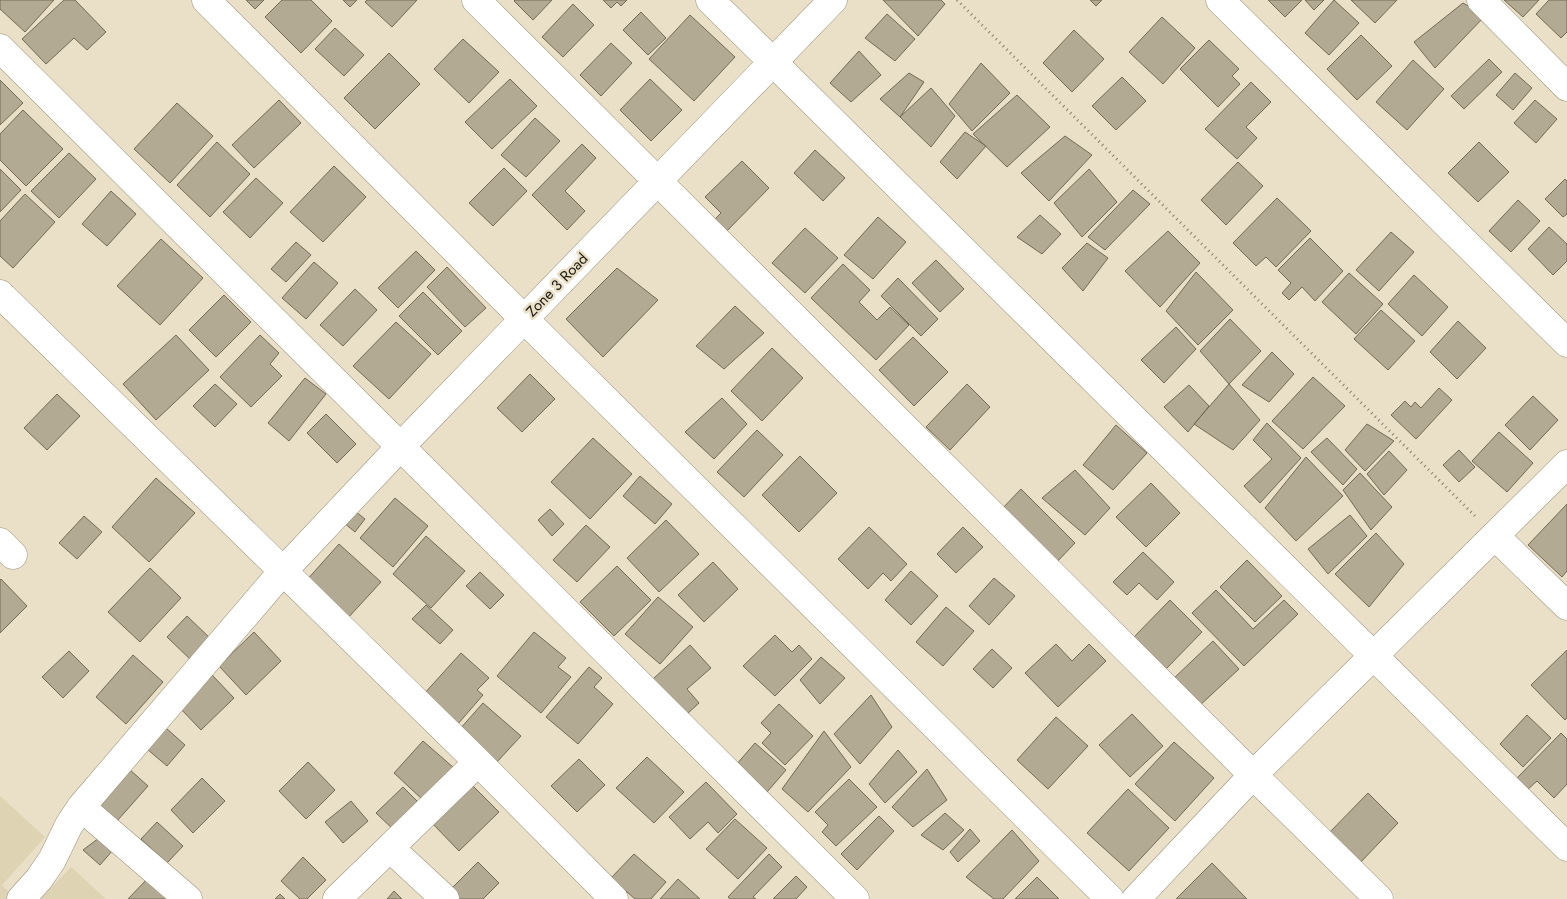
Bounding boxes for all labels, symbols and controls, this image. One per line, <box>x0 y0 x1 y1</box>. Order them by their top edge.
street label: Zone 3 Road <box>521 248 593 322</box>

